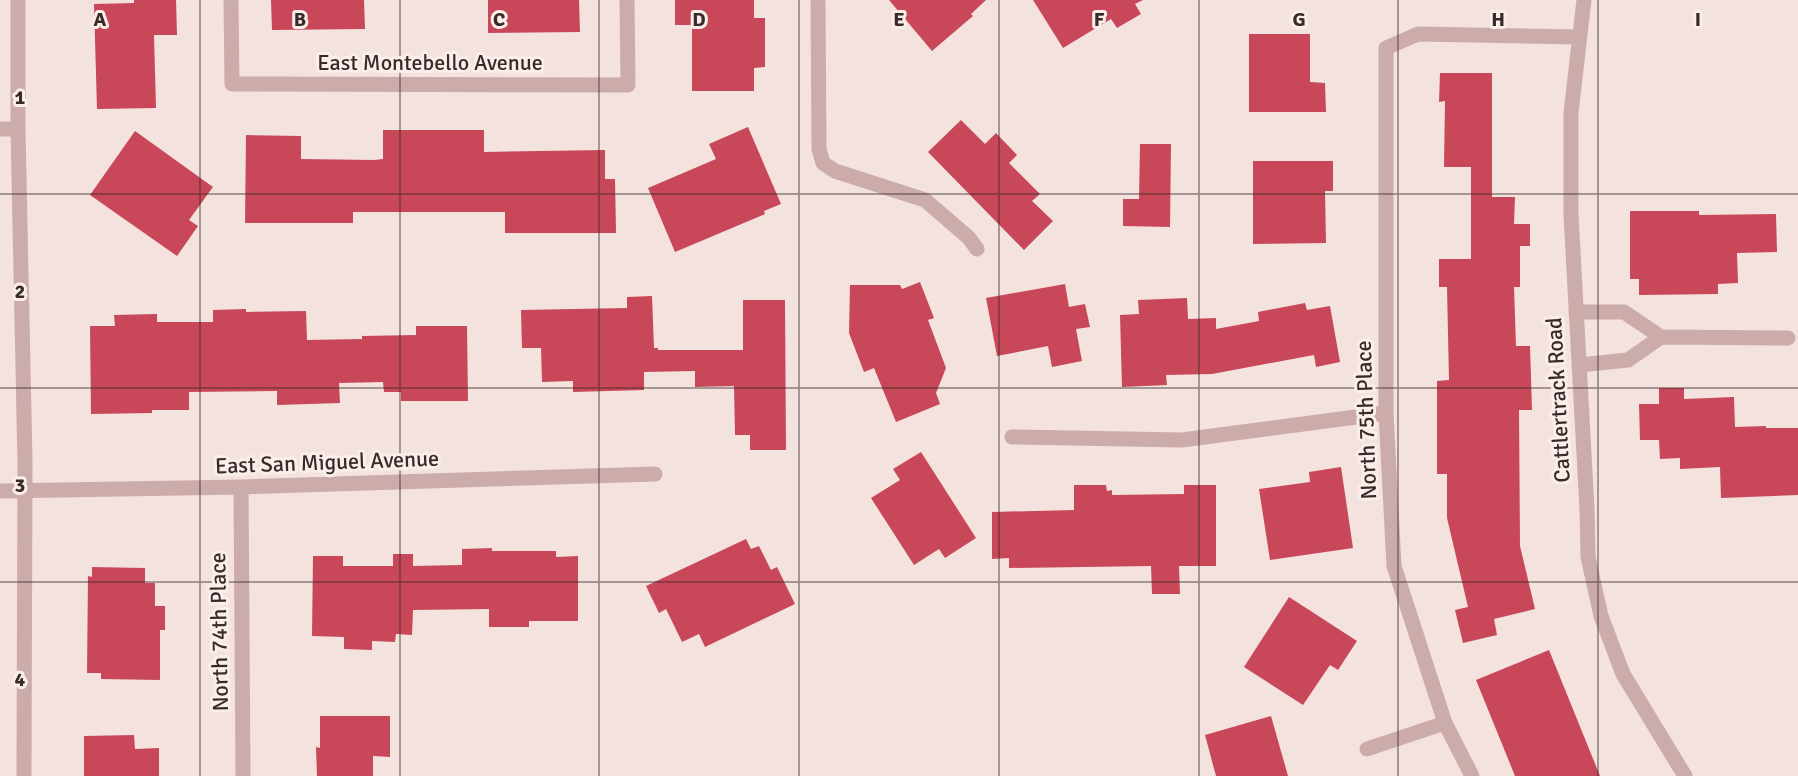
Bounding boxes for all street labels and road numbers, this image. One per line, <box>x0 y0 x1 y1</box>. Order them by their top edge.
street label: East Montebello Avenue <box>317 49 543 76</box>
street label: Cattlertrack Road <box>1540 317 1576 483</box>
street label: North 75th Place <box>1350 340 1382 500</box>
street label: East San Miguel Avenue <box>214 445 440 479</box>
street label: North 74th Place <box>204 552 234 712</box>

